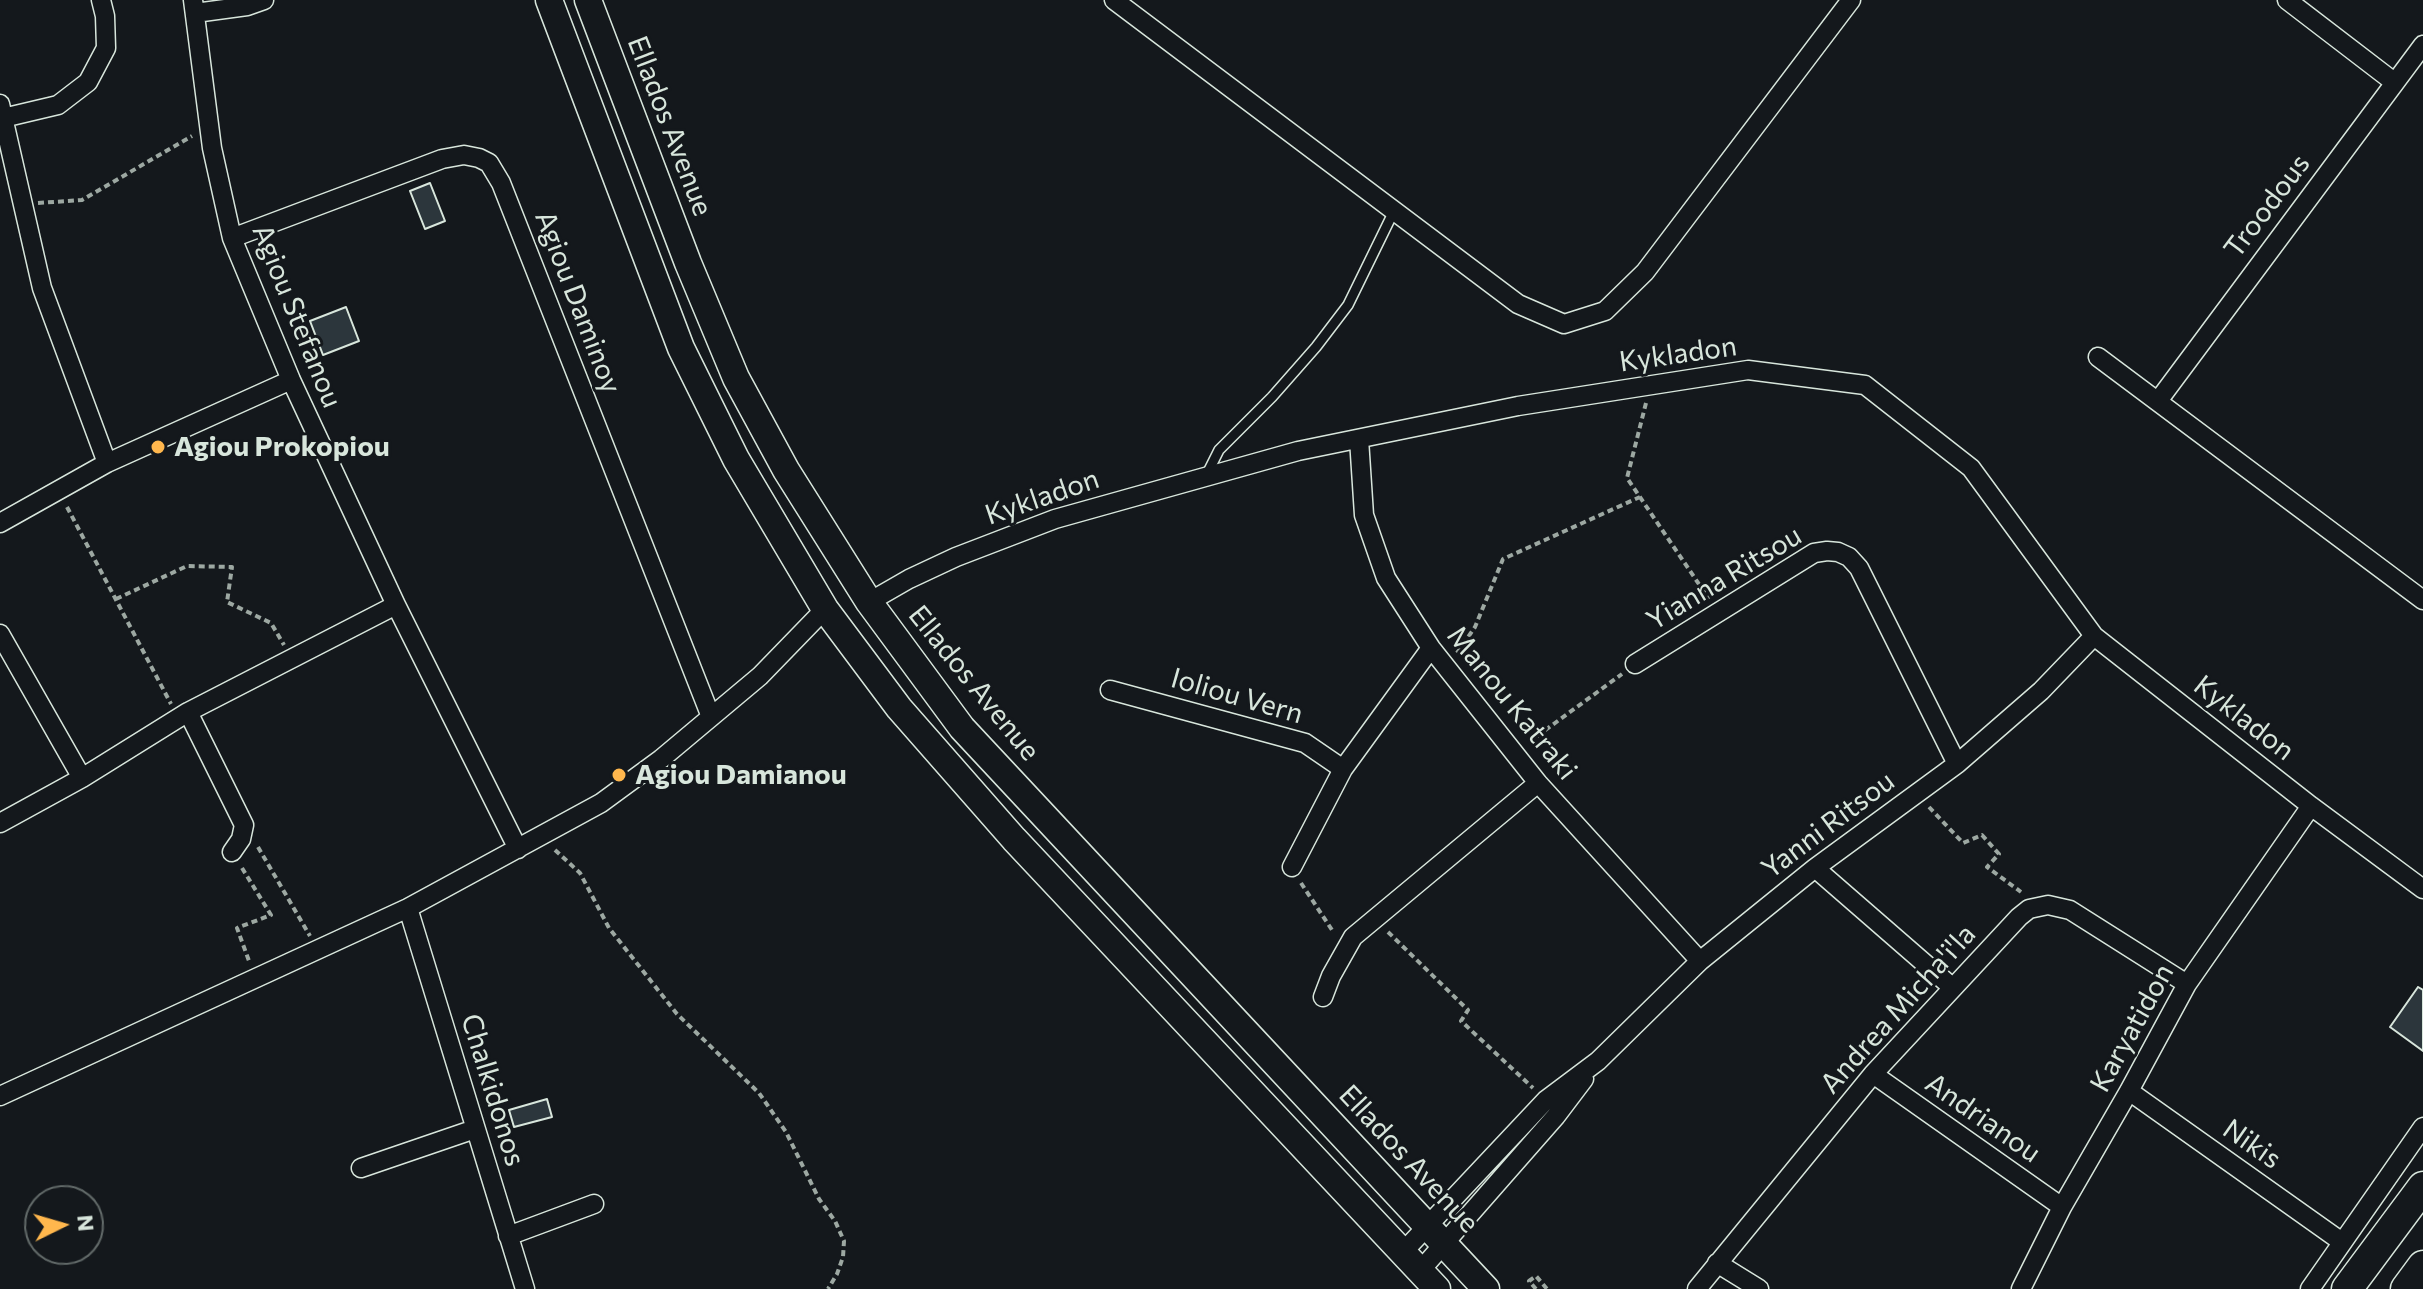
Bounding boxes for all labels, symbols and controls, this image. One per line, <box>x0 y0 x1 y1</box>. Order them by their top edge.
street label: Ellados Avenue <box>620 32 720 220</box>
street label: Troodous <box>2217 148 2317 264</box>
street label: Agiou Daminoy <box>528 206 628 398</box>
street label: Agiou Stefanou <box>245 219 349 413</box>
street label: Kykladon <box>1617 329 1739 379</box>
place label: Agiou Prokopiou <box>174 430 390 464</box>
marker: Agiou Prokopiou <box>149 438 167 456</box>
street label: Kykladon <box>981 462 1103 532</box>
street label: Yianna Ritsou <box>1640 519 1808 637</box>
street label: Ellados Avenue <box>901 599 1047 767</box>
street label: Manou Katraki <box>1440 619 1584 787</box>
street label: Ioliou Vern <box>1167 661 1307 731</box>
street label: Kykladon <box>2187 668 2301 768</box>
place label: Agiou Damianou <box>635 758 847 792</box>
street label: Yanni Ritsou <box>1755 764 1901 886</box>
marker: Agiou Damianou <box>610 766 628 784</box>
street label: Andrea Micha'i'la <box>1813 918 1983 1100</box>
street label: Karyatidon <box>2083 958 2181 1098</box>
street label: Chalkidonos <box>454 1010 532 1170</box>
street label: Andrianou <box>1919 1066 2047 1170</box>
street label: Ellados Avenue <box>1332 1078 1486 1240</box>
street label: Nikis <box>2216 1112 2288 1176</box>
north arrow <box>24 1185 104 1265</box>
text: N <box>72 1214 101 1232</box>

